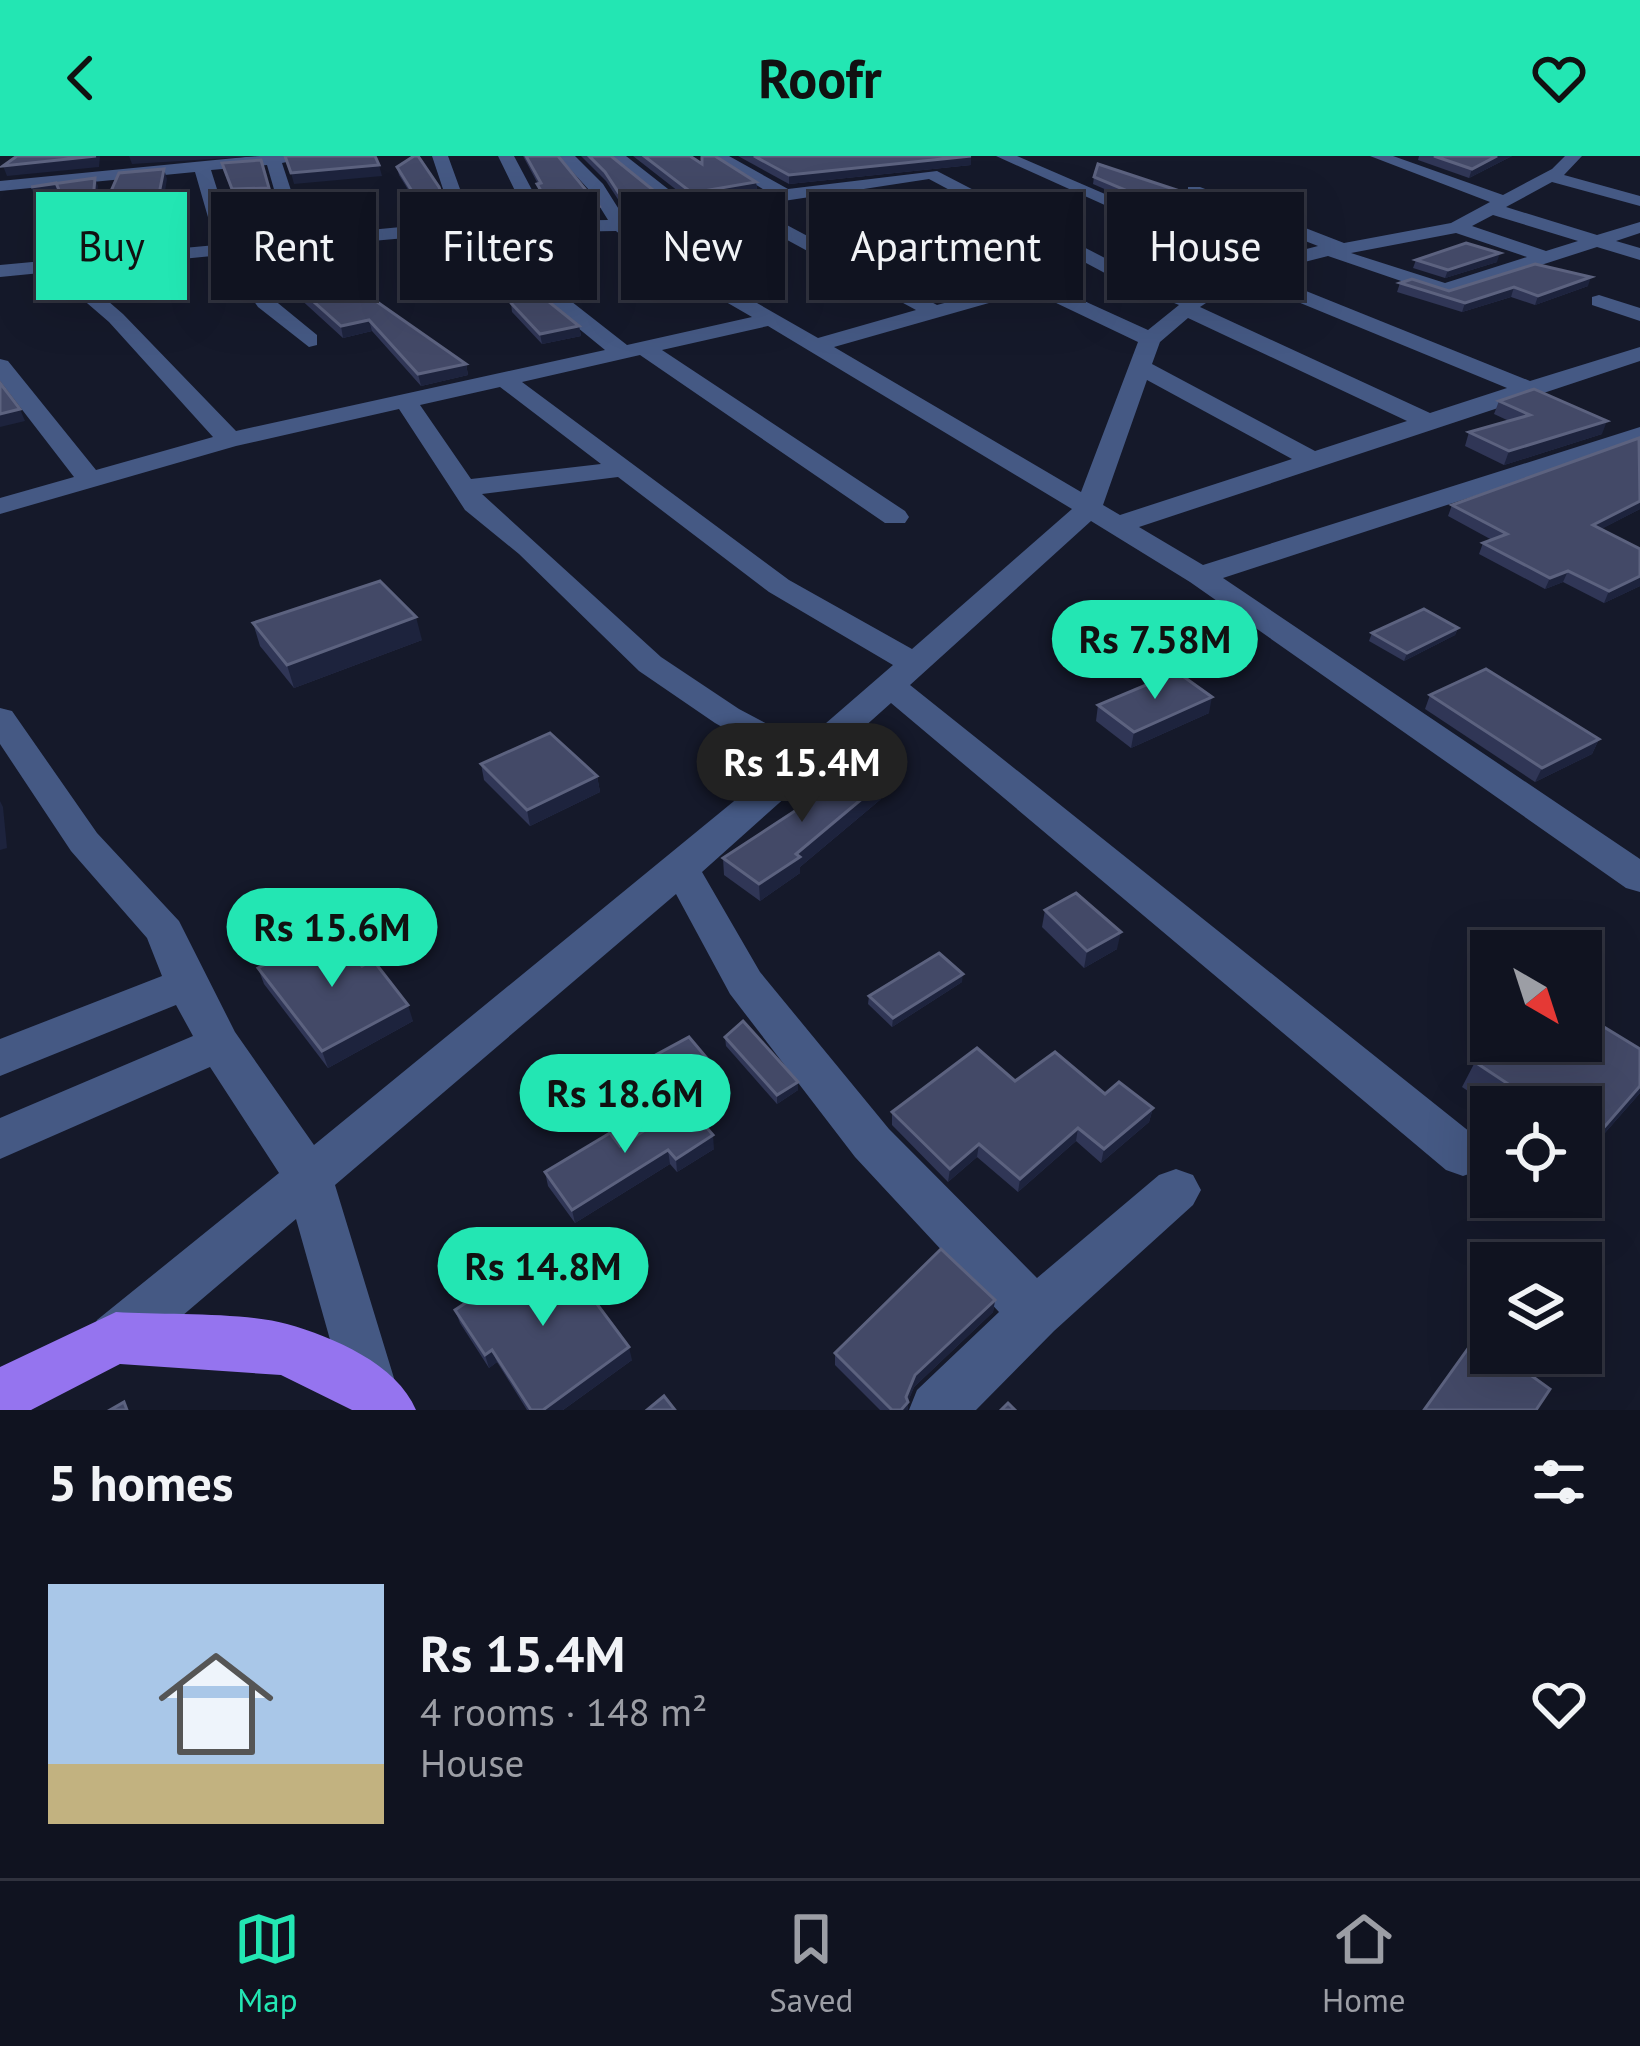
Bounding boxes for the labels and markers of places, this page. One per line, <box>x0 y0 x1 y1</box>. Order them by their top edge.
pin: Rs 7.58M <box>1031 600 1279 702</box>
pin: Rs 15.4M <box>678 723 926 825</box>
pin: Rs 15.6M <box>208 888 456 990</box>
pin: Rs 18.6M <box>501 1054 749 1156</box>
pin: Rs 14.8M <box>419 1227 667 1329</box>

